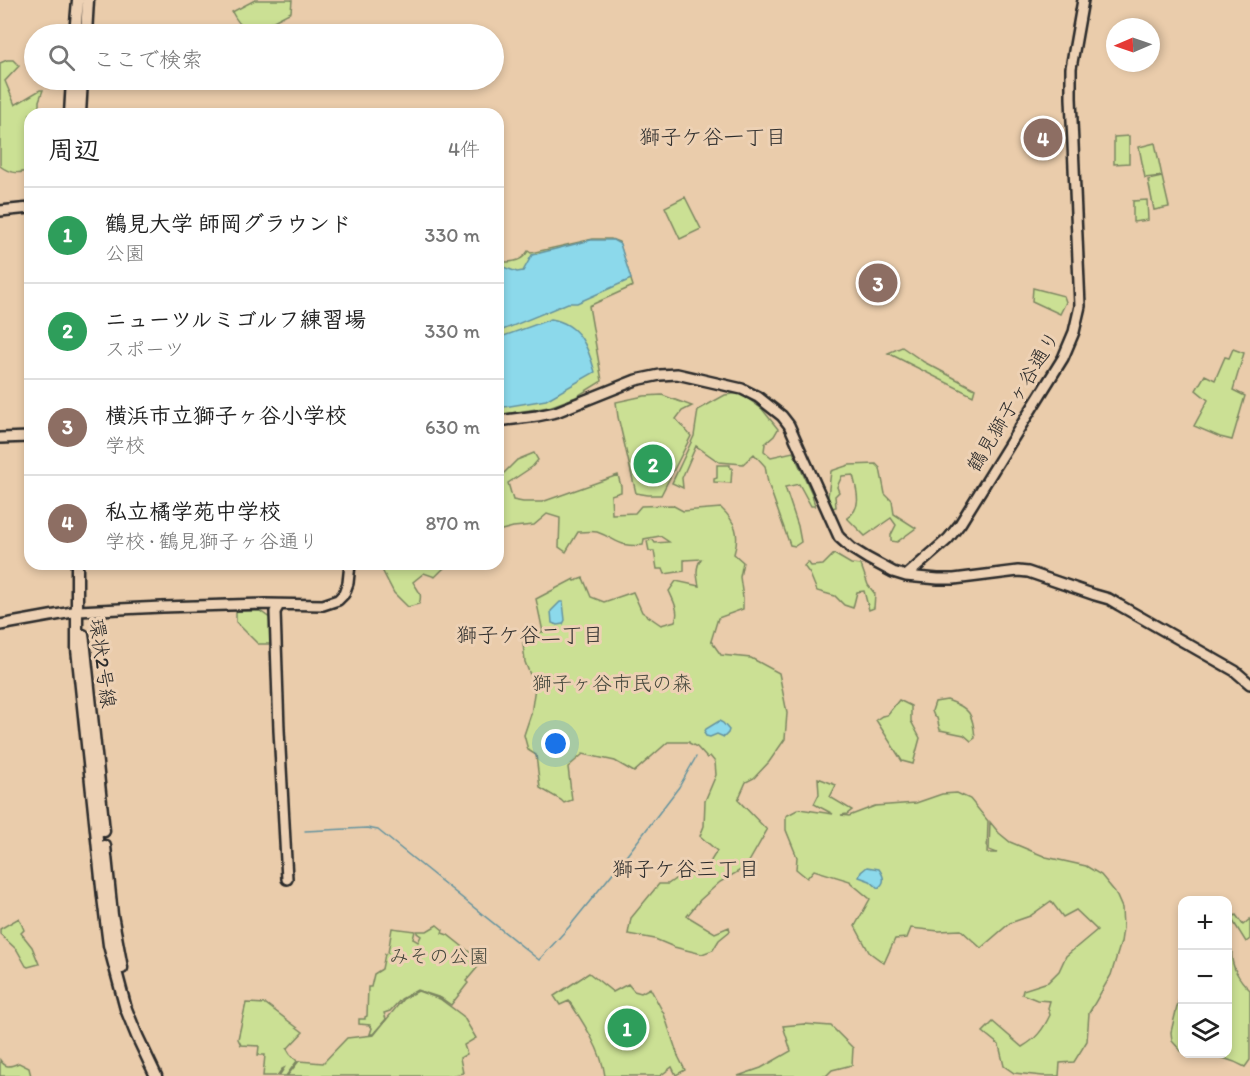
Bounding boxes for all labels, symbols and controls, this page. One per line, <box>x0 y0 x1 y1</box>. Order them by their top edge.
north arrow <box>1106 18 1160 72</box>
search box <box>24 24 504 90</box>
icon: search <box>45 41 78 74</box>
text: ここで検索 <box>93 46 203 73</box>
pin: 4 <box>1024 116 1062 160</box>
district label: 獅子ケ谷一丁目 <box>640 124 787 149</box>
text: 周辺 <box>48 134 100 166</box>
text: 4件 <box>448 137 480 161</box>
text: 鶴見大学 師岡グラウンド <box>105 210 352 237</box>
text: 1 <box>63 223 72 247</box>
text: 330 m <box>425 223 480 247</box>
text: 公園 <box>105 241 145 265</box>
pin: 3 <box>858 260 898 306</box>
text: ニューツルミゴルフ練習場 <box>105 306 366 333</box>
text: 2 <box>62 319 73 343</box>
text: 330 m <box>425 319 480 343</box>
street label: 鶴見獅子ヶ谷通り <box>962 326 1064 476</box>
text: スポーツ <box>105 337 185 361</box>
text: 横浜市立獅子ヶ谷小学校 <box>105 402 347 429</box>
text: 3 <box>62 415 73 439</box>
text: 630 m <box>425 415 480 439</box>
text: 学校 <box>105 433 145 457</box>
pin: 2 <box>634 442 672 486</box>
text: 私立橘学苑中学校 <box>105 498 281 525</box>
text: 4 <box>61 511 74 535</box>
text: 870 m <box>425 511 480 535</box>
text: 学校 · 鶴見獅子ヶ谷通り <box>105 529 319 553</box>
street label: 環状2号線 <box>85 617 121 709</box>
district label: 獅子ケ谷二丁目 <box>457 622 604 647</box>
park label: 獅子ヶ谷市民の森 <box>532 671 692 695</box>
your location <box>541 729 570 758</box>
district label: 獅子ケ谷三丁目 <box>613 856 760 881</box>
map controls <box>1178 896 1232 1058</box>
button: + <box>1178 896 1232 950</box>
park label: みその公園 <box>389 944 489 968</box>
button: − <box>1178 950 1232 1004</box>
button: layers <box>1178 1004 1232 1058</box>
pin: 1 <box>608 1006 646 1050</box>

